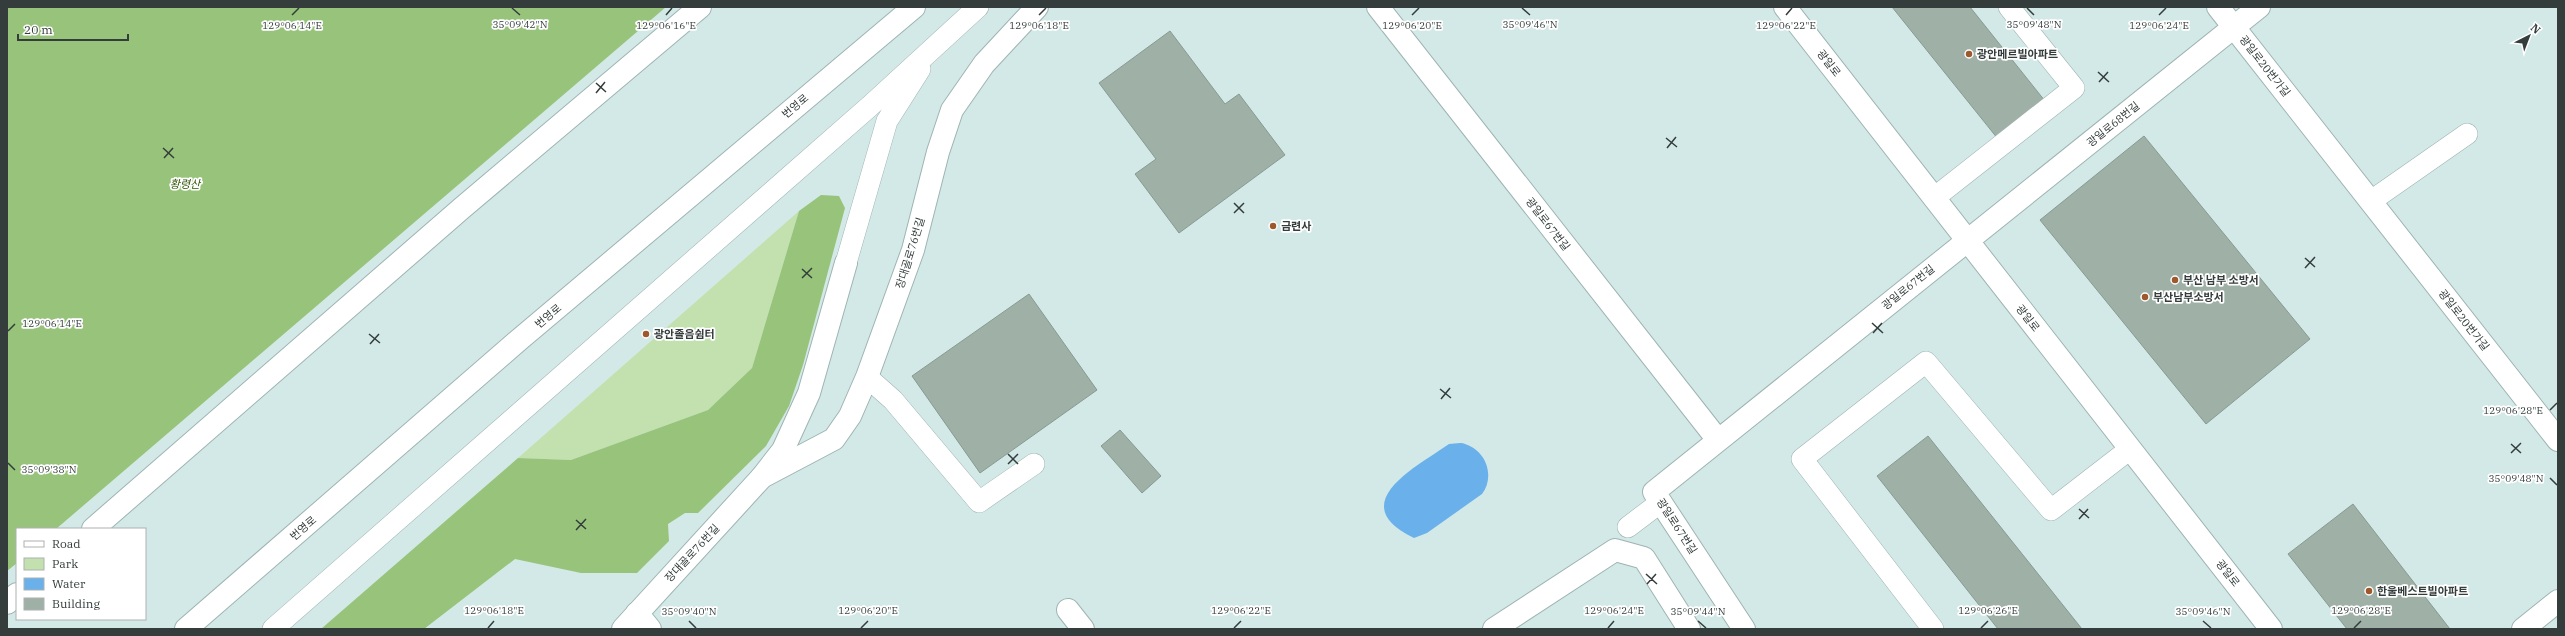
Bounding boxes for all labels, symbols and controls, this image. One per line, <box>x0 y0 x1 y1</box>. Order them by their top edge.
scale bar <box>18 16 128 42</box>
north arrow <box>2509 16 2549 56</box>
text: 35°09'42"N <box>493 18 548 31</box>
text: 35°09'46"N <box>1503 18 1558 31</box>
text: 35°09'48"N <box>2007 18 2062 31</box>
text: 129°06'14"E <box>262 19 322 32</box>
text: 129°06'16"E <box>636 19 696 32</box>
text: 129°06'18"E <box>1009 19 1069 32</box>
text: 129°06'20"E <box>1382 19 1442 32</box>
text: 129°06'22"E <box>1756 19 1816 32</box>
text: 129°06'24"E <box>2129 19 2189 32</box>
text: N <box>2528 20 2544 37</box>
text: 20 m <box>24 22 53 37</box>
street label: 광일로20번가길 <box>2237 33 2293 99</box>
street label: 광일로 <box>1814 47 1844 79</box>
place label: 광안메르빌아파트 <box>1977 47 2058 61</box>
marker: 광안메르빌아파트 <box>1964 49 1974 59</box>
street label: 번영로 <box>779 91 811 121</box>
street label: 광일로68번길 <box>2084 98 2142 150</box>
park label: 황령산 <box>170 177 202 191</box>
street label: 광일로67번길 <box>1523 195 1573 253</box>
street label: 장대골로76번길 <box>892 216 928 290</box>
place label: 금련사 <box>1281 219 1311 233</box>
marker: 금련사 <box>1268 221 1278 231</box>
street label: 광일로67번길 <box>1879 261 1937 313</box>
place label: 부산 남부 소방서 <box>2183 273 2259 287</box>
marker: 부산 남부 소방서 <box>2170 275 2180 285</box>
street label: 광일로20번가길 <box>2436 287 2492 353</box>
place label: 부산남부소방서 <box>2153 290 2224 304</box>
marker: 부산남부소방서 <box>2140 292 2150 302</box>
street label: 번영로 <box>532 301 564 331</box>
street label: 광일로 <box>2013 302 2043 334</box>
text: 129°06'14"E <box>22 317 82 330</box>
place label: 광안졸음쉼터 <box>654 327 715 341</box>
marker: 광안졸음쉼터 <box>641 329 651 339</box>
text: 129°06'28"E <box>2483 404 2543 417</box>
text: 35°09'38"N <box>22 463 77 476</box>
text: 35°09'48"N <box>2489 472 2544 485</box>
street label: 광일로67번길 <box>1654 495 1700 557</box>
street label: 번영로 <box>287 513 319 543</box>
street label: 장대골로76번길 <box>662 521 722 585</box>
legend <box>16 528 146 620</box>
text: Road <box>52 536 81 551</box>
text: Park <box>52 556 78 571</box>
street label: 광일로 <box>2213 557 2243 589</box>
text: Water <box>52 576 86 591</box>
place label: 한울베스트빌아파트 <box>2377 584 2468 598</box>
marker: 한울베스트빌아파트 <box>2364 586 2374 596</box>
text: Building <box>52 596 100 611</box>
text: 129°06'18"E <box>464 604 524 617</box>
text: 129°06'20"E <box>838 604 898 617</box>
text: 129°06'22"E <box>1211 604 1271 617</box>
text: 129°06'24"E <box>1584 604 1644 617</box>
text: 129°06'26"E <box>1958 604 2018 617</box>
text: 129°06'28"E <box>2331 604 2391 617</box>
text: 35°09'40"N <box>662 605 717 618</box>
text: 35°09'44"N <box>1671 605 1726 618</box>
text: 35°09'46"N <box>2176 605 2231 618</box>

